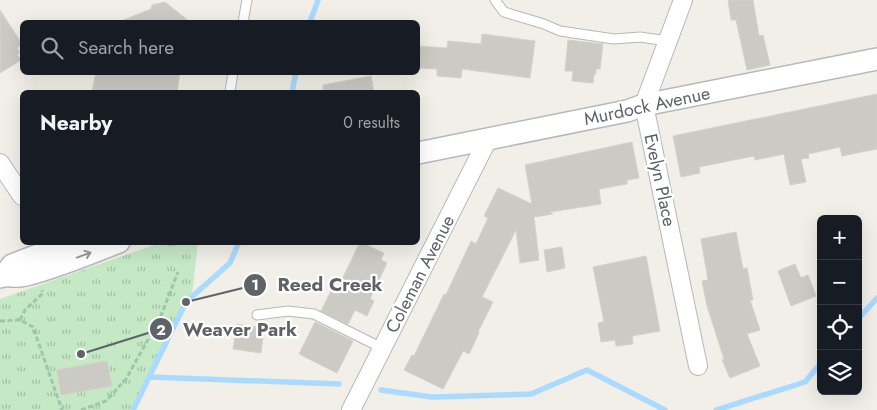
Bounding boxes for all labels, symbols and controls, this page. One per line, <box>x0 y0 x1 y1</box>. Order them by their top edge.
search box <box>20 20 420 75</box>
icon: search <box>38 34 66 62</box>
text: Search here <box>78 34 174 61</box>
street label: Murdock Avenue <box>582 80 712 132</box>
text: Nearby <box>40 108 112 138</box>
text: 0 results <box>343 111 400 134</box>
street label: Evelyn Place <box>637 131 683 229</box>
street label: Coleman Avenue <box>379 211 461 337</box>
map controls <box>817 215 862 395</box>
button: + <box>817 215 862 260</box>
one-way arrow <box>76 250 92 259</box>
button: − <box>817 260 862 305</box>
callout: Reed Creek <box>242 268 392 302</box>
text: Reed Creek <box>277 271 383 298</box>
text: 1 <box>251 274 259 296</box>
button: locate <box>817 305 862 350</box>
callout: Weaver Park <box>148 312 307 346</box>
text: Weaver Park <box>183 316 297 343</box>
text: 2 <box>156 319 166 341</box>
button: layers <box>817 350 862 395</box>

